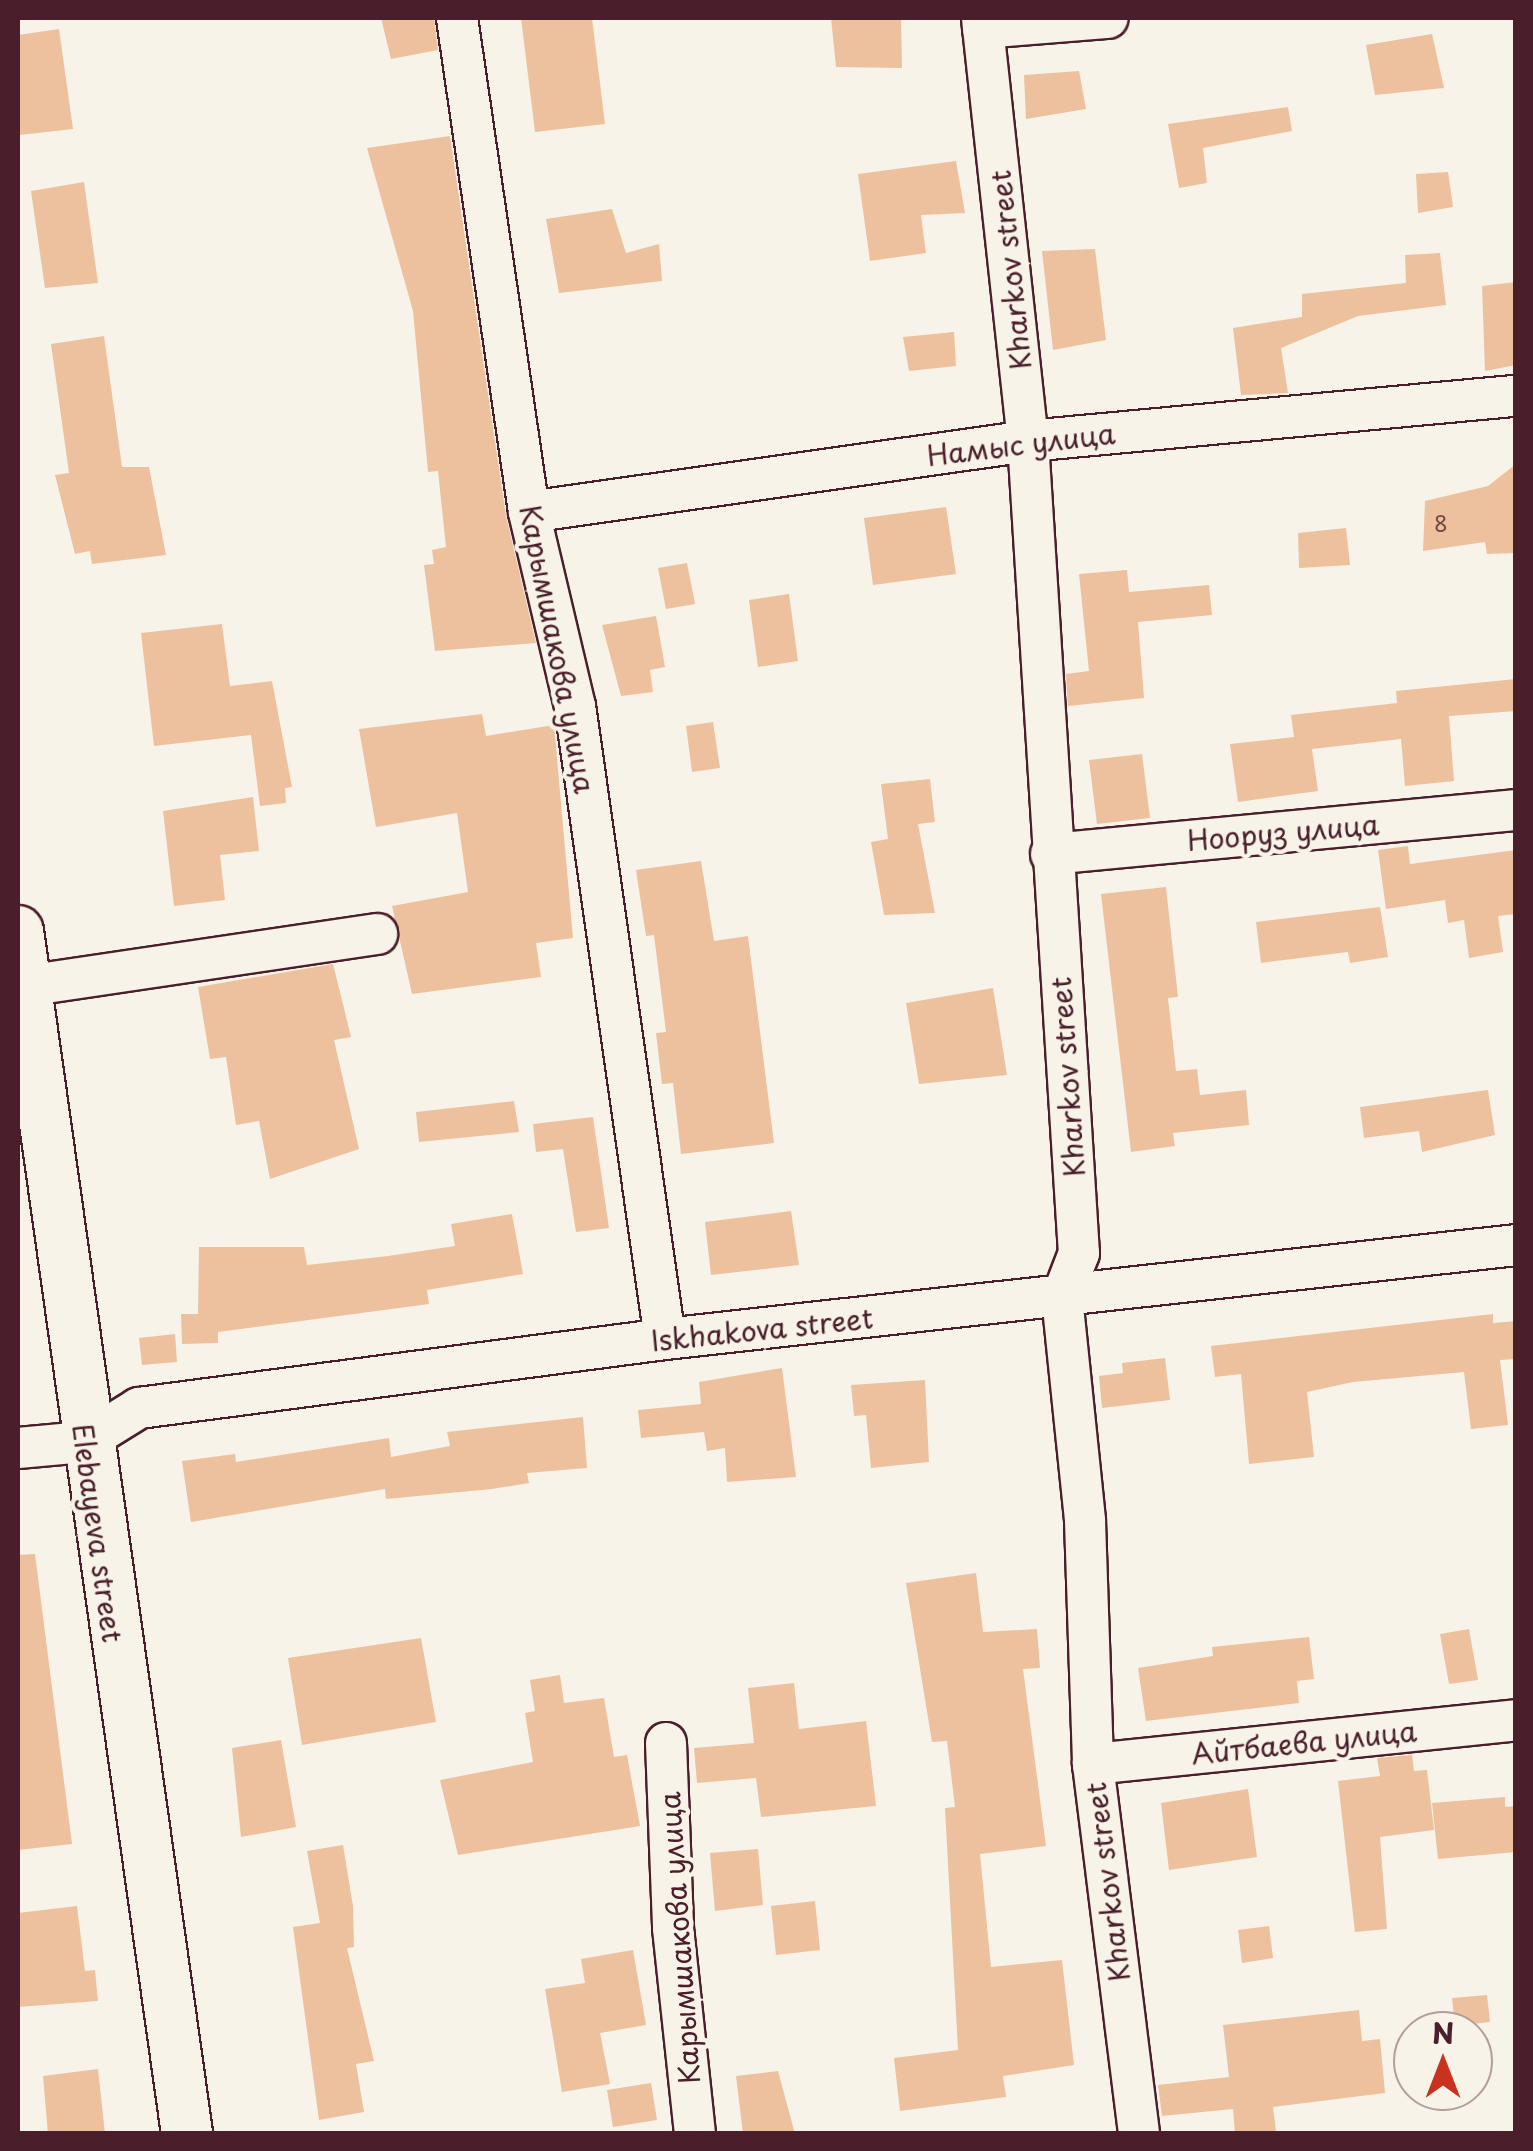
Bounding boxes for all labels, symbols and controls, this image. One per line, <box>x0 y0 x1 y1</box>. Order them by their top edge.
street label: Kharkov street <box>983 169 1037 371</box>
street label: Намыс улица <box>925 416 1117 472</box>
street label: Карымшакова улица <box>513 501 603 797</box>
house number: 8 <box>1434 510 1448 536</box>
street label: Нооруз улица <box>1185 807 1381 857</box>
street label: Kharkov street <box>1043 976 1091 1178</box>
street label: Iskhakova street <box>649 1301 875 1357</box>
street label: Elebayeva street <box>66 1421 130 1645</box>
street label: Айтбаева улица <box>1189 1713 1419 1771</box>
street label: Kharkov street <box>1078 1781 1136 1983</box>
street label: Карымшакова улица <box>652 1790 706 2086</box>
north arrow <box>1393 2011 1493 2111</box>
text: N <box>1432 2011 1454 2054</box>

